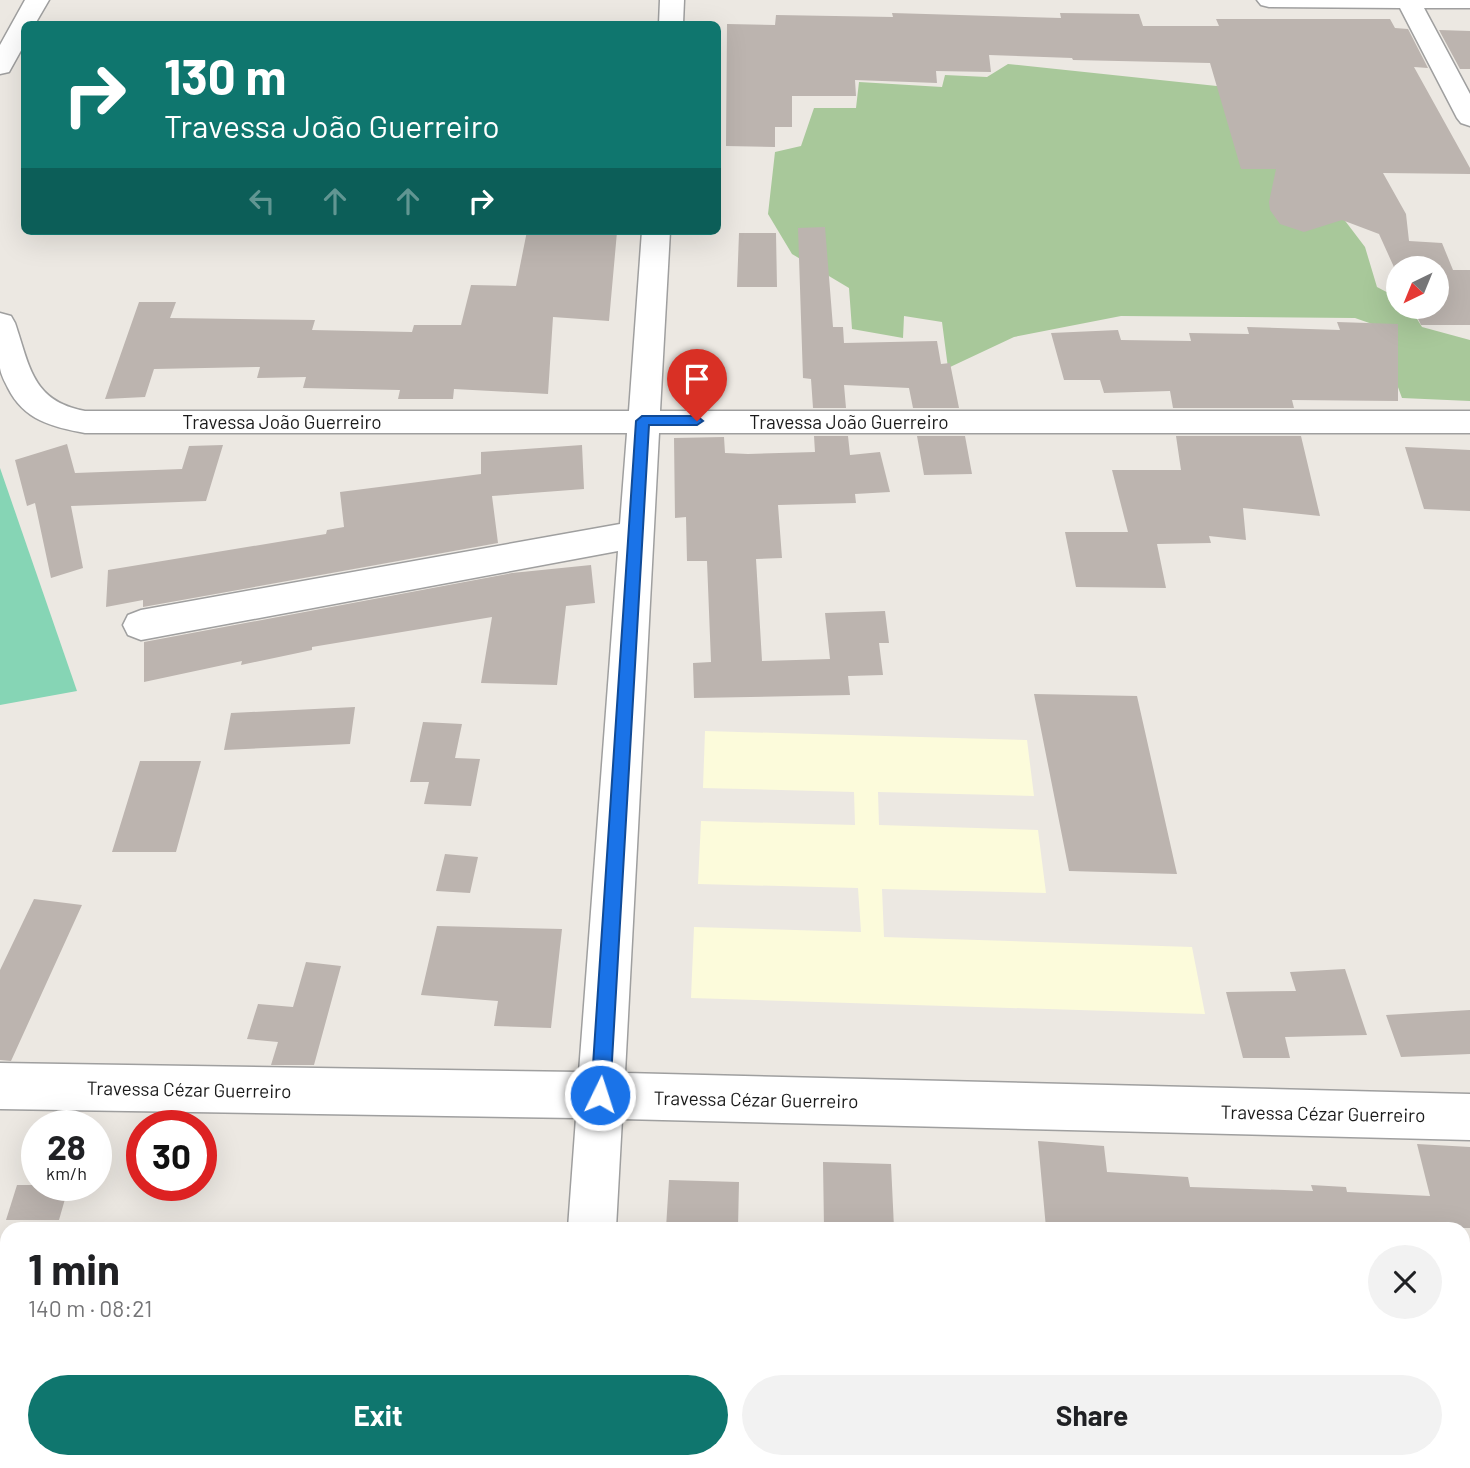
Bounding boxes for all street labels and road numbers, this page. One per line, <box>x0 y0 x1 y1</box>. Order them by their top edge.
street label: Travessa João Guerreiro <box>182 410 382 433</box>
street label: Travessa João Guerreiro <box>749 410 949 433</box>
street label: Travessa Cézar Guerreiro <box>86 1076 292 1102</box>
street label: Travessa Cézar Guerreiro <box>653 1086 859 1112</box>
street label: Travessa Cézar Guerreiro <box>1220 1100 1426 1126</box>

